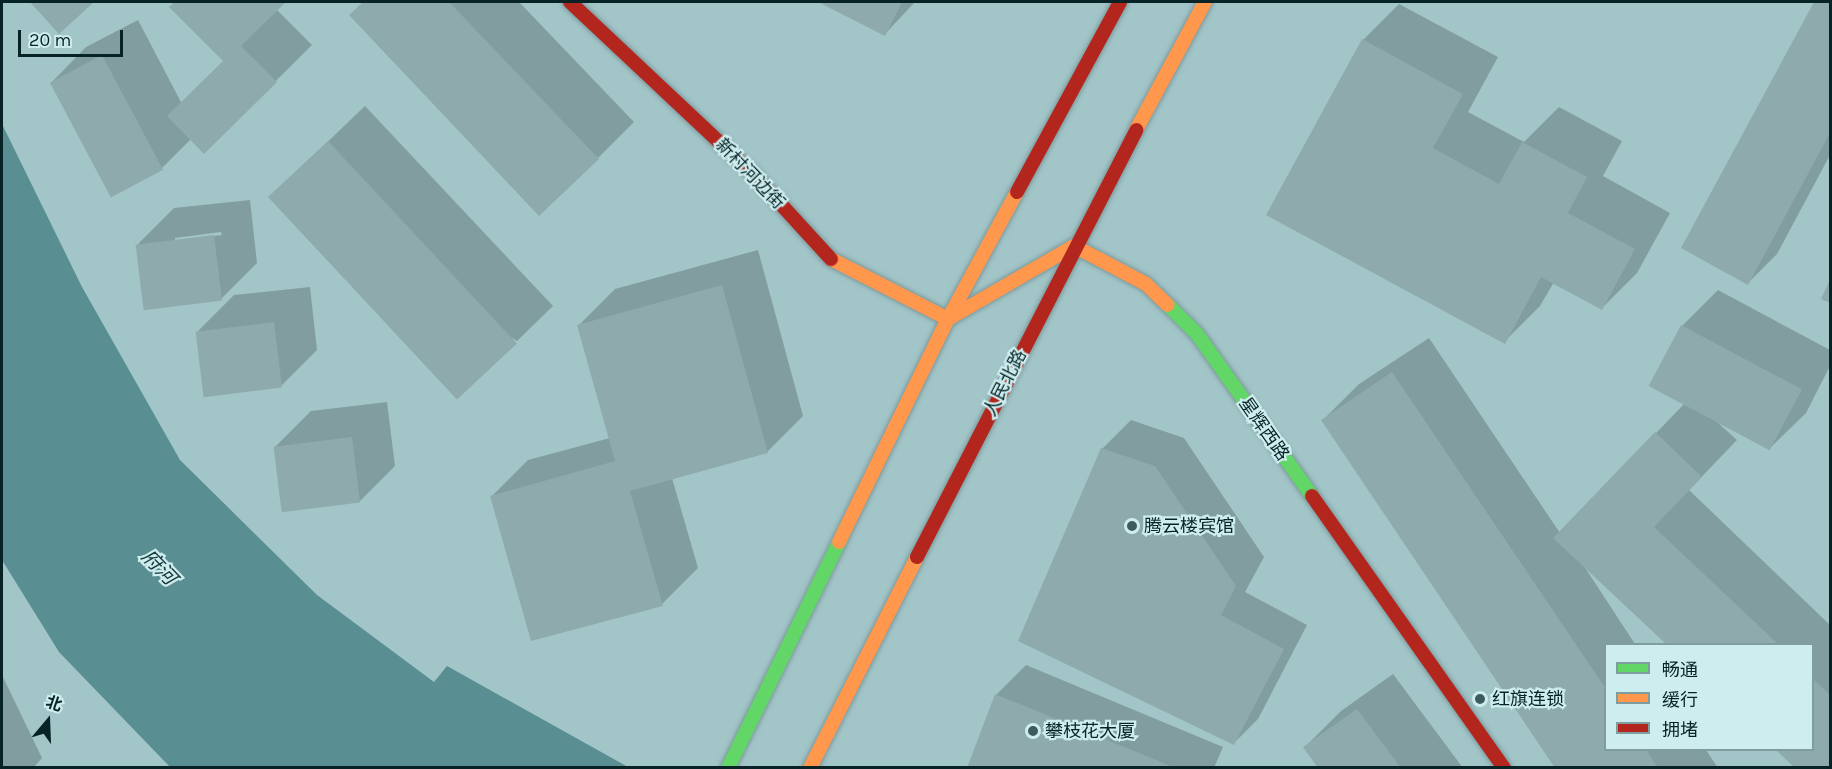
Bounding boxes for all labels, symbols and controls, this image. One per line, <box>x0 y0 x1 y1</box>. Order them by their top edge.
scale bar <box>21 18 126 56</box>
text: 20 m <box>29 29 71 51</box>
street label: 新村河边街 <box>711 134 789 214</box>
street label: 人民北路 <box>979 346 1031 420</box>
street label: 星辉西路 <box>1235 393 1293 465</box>
place label: 腾云楼宾馆 <box>1144 515 1234 537</box>
marker: 腾云楼宾馆 <box>1125 519 1139 533</box>
water label: 府河 <box>136 544 182 590</box>
legend <box>1604 643 1814 751</box>
text: 畅通 <box>1662 659 1698 681</box>
place label: 红旗连锁 <box>1492 688 1564 710</box>
text: 缓行 <box>1662 689 1698 711</box>
north arrow <box>18 691 78 751</box>
text: 北 <box>43 692 65 715</box>
marker: 红旗连锁 <box>1473 692 1487 706</box>
text: 拥堵 <box>1662 719 1698 741</box>
place label: 攀枝花大厦 <box>1045 720 1135 742</box>
marker: 攀枝花大厦 <box>1026 724 1040 738</box>

